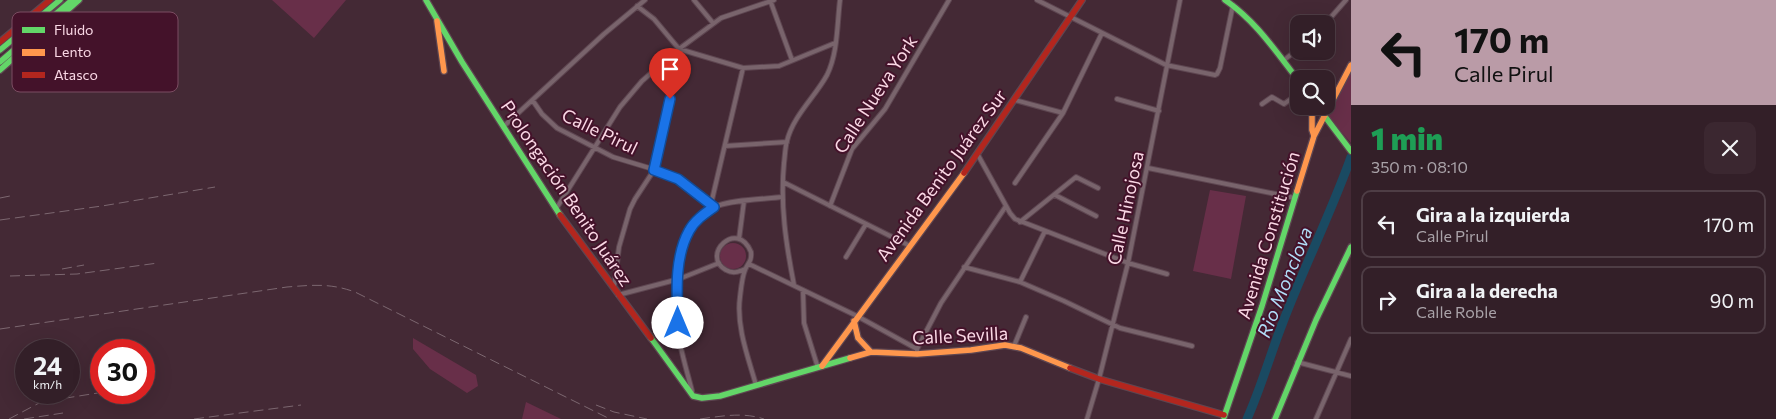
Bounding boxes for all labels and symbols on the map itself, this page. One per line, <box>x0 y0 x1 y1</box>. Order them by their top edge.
legend <box>12 12 178 92</box>
text: Fluido <box>54 21 93 38</box>
street label: Calle Nueva York <box>829 31 922 157</box>
text: Lento <box>54 43 91 60</box>
pin <box>649 48 691 99</box>
text: Atasco <box>54 66 98 83</box>
street label: Avenida Benito Juárez Sur <box>871 85 1011 265</box>
street label: Prolongación Benito Juárez <box>497 96 637 290</box>
street label: Calle Pirul <box>559 103 641 159</box>
street label: Calle Hinojosa <box>1102 149 1148 267</box>
street label: Avenida Constitución <box>1232 149 1304 321</box>
water label: Rio Monclova <box>1251 223 1317 341</box>
position arrow <box>651 296 703 348</box>
street label: Calle Sevilla <box>911 322 1009 348</box>
speed limit sign: 30 <box>90 339 155 404</box>

